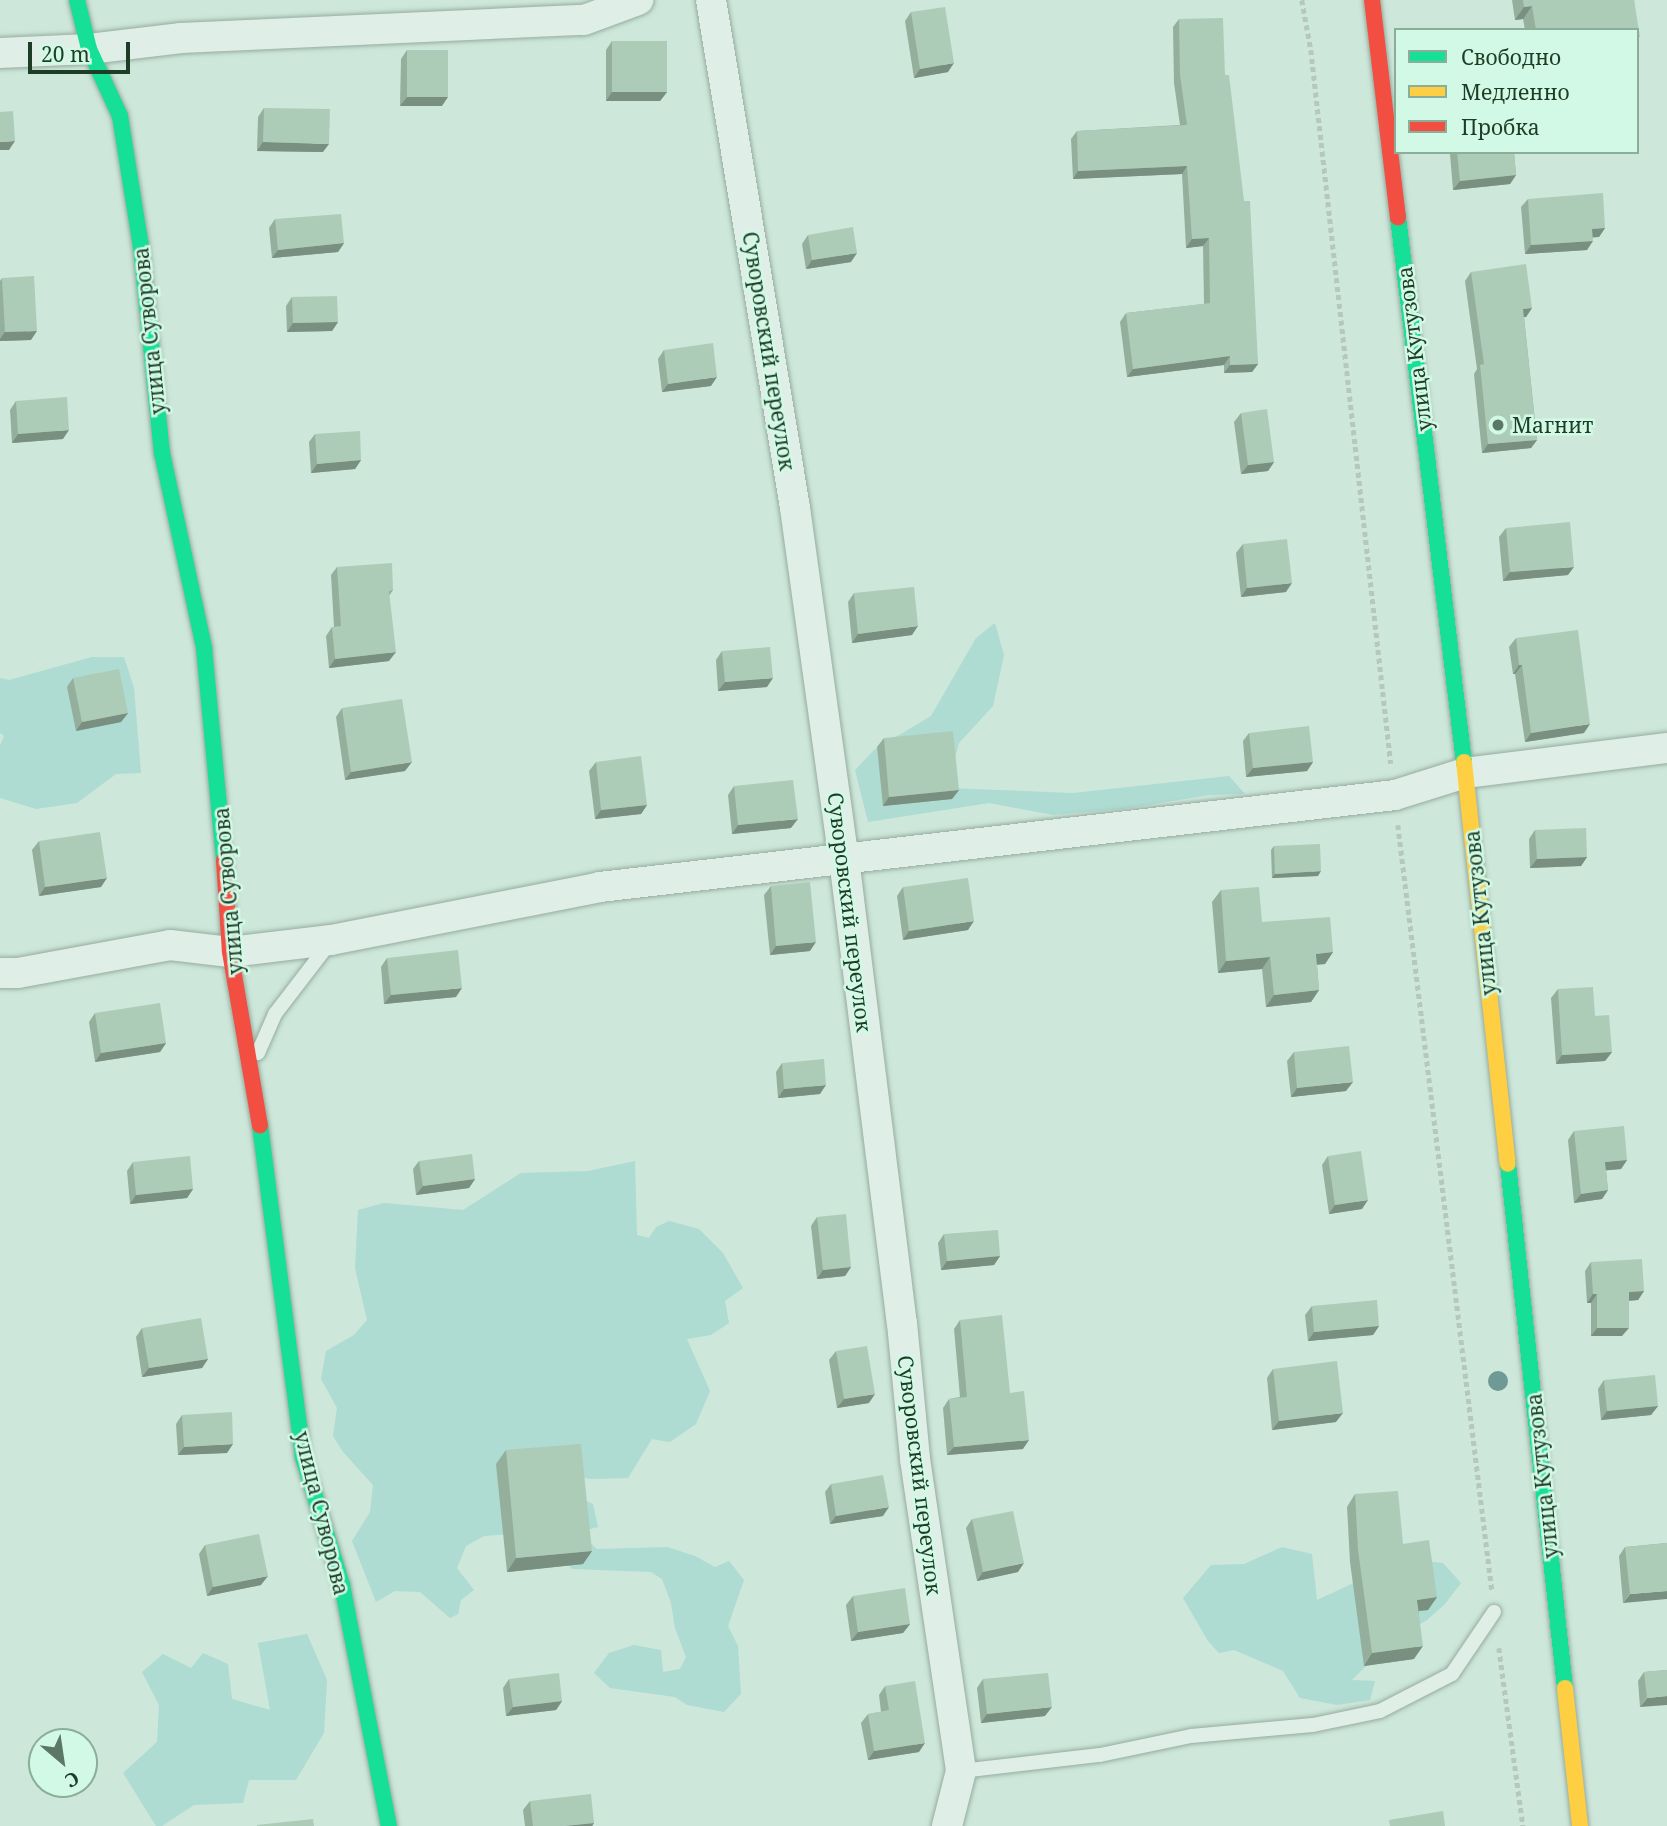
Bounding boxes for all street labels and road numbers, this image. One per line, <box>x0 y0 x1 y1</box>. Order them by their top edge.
street label: Суворовский переулок <box>738 230 800 472</box>
street label: улица Суворова <box>128 246 170 416</box>
street label: улица Кутузова <box>1391 265 1437 433</box>
street label: Суворовский переулок <box>823 791 877 1033</box>
street label: улица Суворова <box>208 806 248 976</box>
street label: улица Кутузова <box>1459 829 1501 997</box>
street label: Суворовский переулок <box>893 1354 947 1596</box>
street label: улица Кутузова <box>1521 1392 1563 1560</box>
street label: улица Суворова <box>289 1428 355 1598</box>

